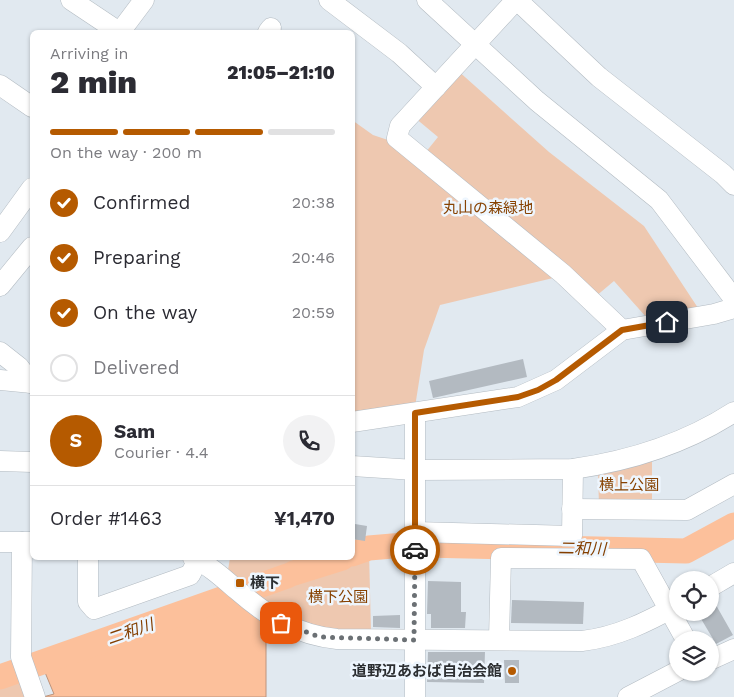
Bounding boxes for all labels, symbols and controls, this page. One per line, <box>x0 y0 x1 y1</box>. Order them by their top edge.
text: Arriving in <box>50 44 128 63</box>
text: 21:05–21:10 <box>227 61 335 84</box>
text: 2 min <box>50 63 137 101</box>
text: On the way · 200 m <box>50 143 202 162</box>
icon: check <box>50 189 78 217</box>
text: Confirmed <box>93 191 190 214</box>
text: 20:38 <box>292 193 335 212</box>
park label: 丸山の森緑地 <box>443 199 533 217</box>
icon: check <box>50 244 78 272</box>
text: Preparing <box>93 246 180 269</box>
text: 20:46 <box>291 248 335 267</box>
icon: check <box>50 299 78 327</box>
text: On the way <box>93 301 197 324</box>
pin <box>646 301 688 343</box>
text: 20:59 <box>292 303 335 322</box>
icon: home <box>653 308 681 336</box>
text: Delivered <box>93 356 180 379</box>
button: phone <box>283 415 335 467</box>
text: Sam <box>114 420 155 443</box>
text: S <box>70 429 82 452</box>
text: Courier · 4.4 <box>114 443 209 462</box>
park label: 横上公園 <box>599 476 659 494</box>
text: Order #1463 <box>50 507 162 530</box>
text: ¥1,470 <box>274 507 335 530</box>
courier <box>390 525 440 575</box>
icon: car <box>401 536 429 564</box>
water label: 二和川 <box>558 539 608 558</box>
map controls <box>669 571 719 681</box>
button: locate <box>669 571 719 621</box>
place label: 横下 <box>250 574 280 592</box>
marker: 横下 <box>234 577 246 589</box>
park label: 横下公園 <box>308 588 368 606</box>
pin <box>260 602 302 644</box>
icon: bag <box>267 609 295 637</box>
water label: 二和川 <box>104 614 158 648</box>
button: layers <box>669 631 719 681</box>
place label: 道野辺あおば自治会館 <box>352 662 502 680</box>
marker: 道野辺あおば自治会館 <box>506 665 518 677</box>

